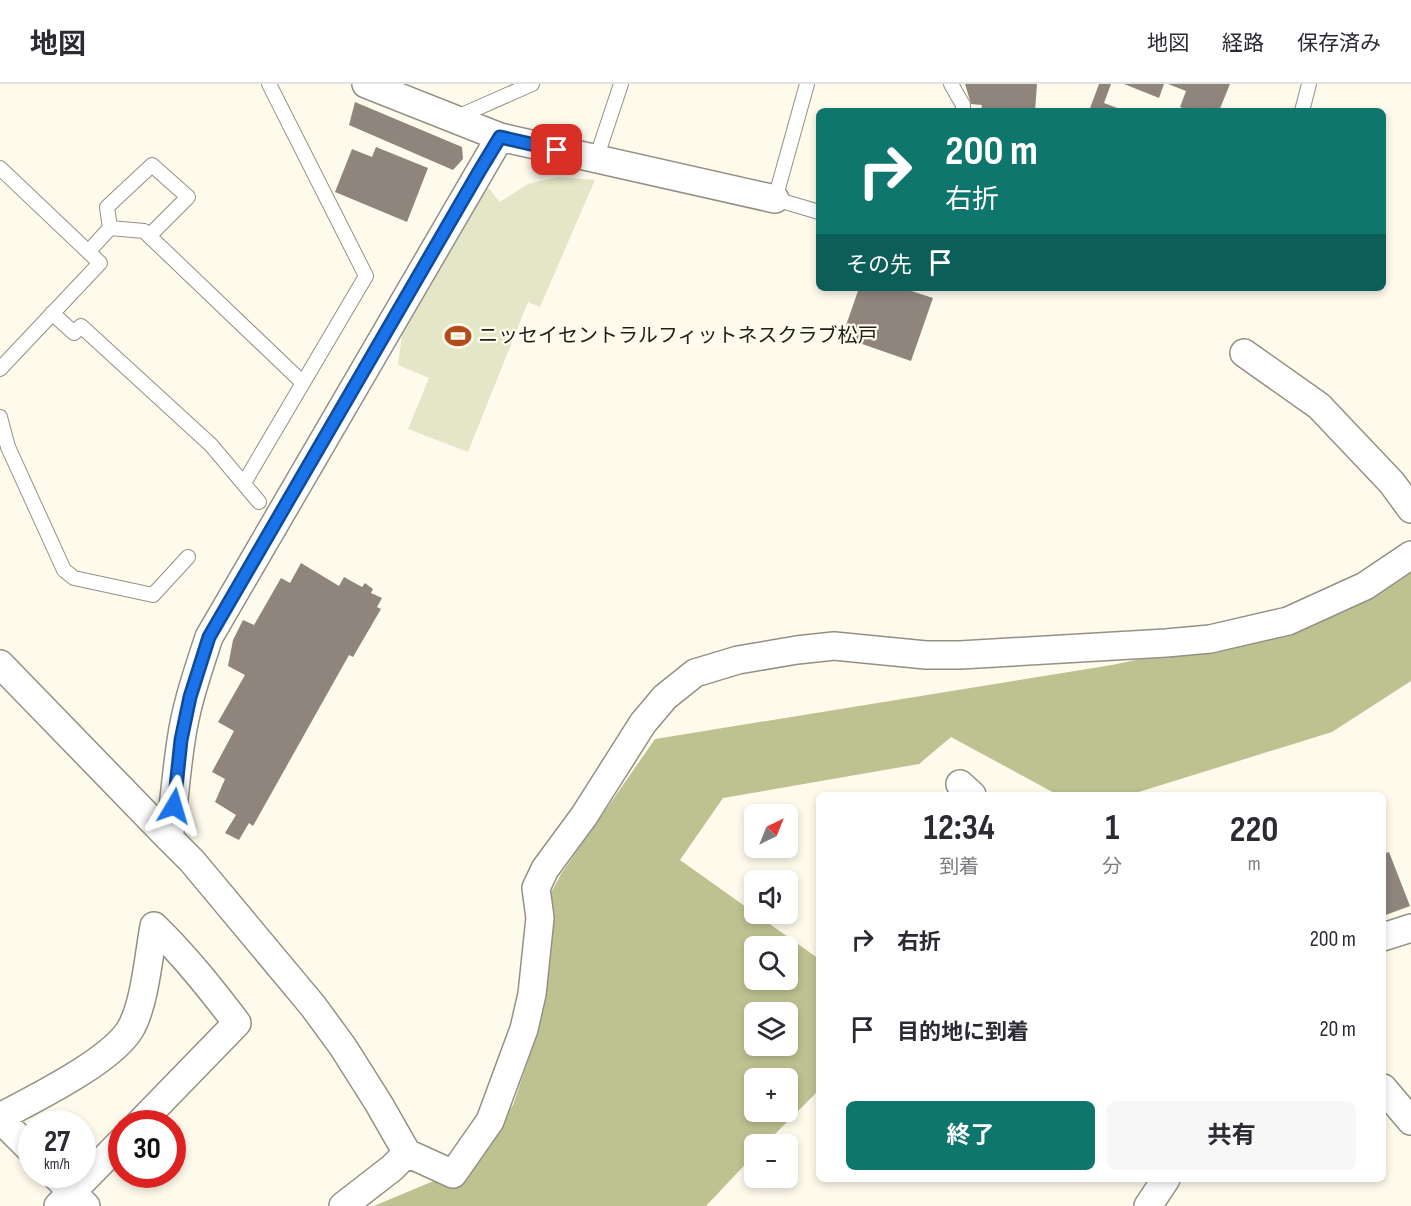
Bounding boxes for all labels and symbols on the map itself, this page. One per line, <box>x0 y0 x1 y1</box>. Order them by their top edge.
pin <box>531 124 582 175</box>
sports icon: ニッセイセントラルフィットネスクラブ松戸 <box>443 321 473 351</box>
place label: ニッセイセントラルフィットネスクラブ松戸 <box>478 324 878 348</box>
position arrow <box>142 774 206 838</box>
north arrow <box>744 804 798 858</box>
speed limit sign: 30 <box>108 1110 186 1188</box>

